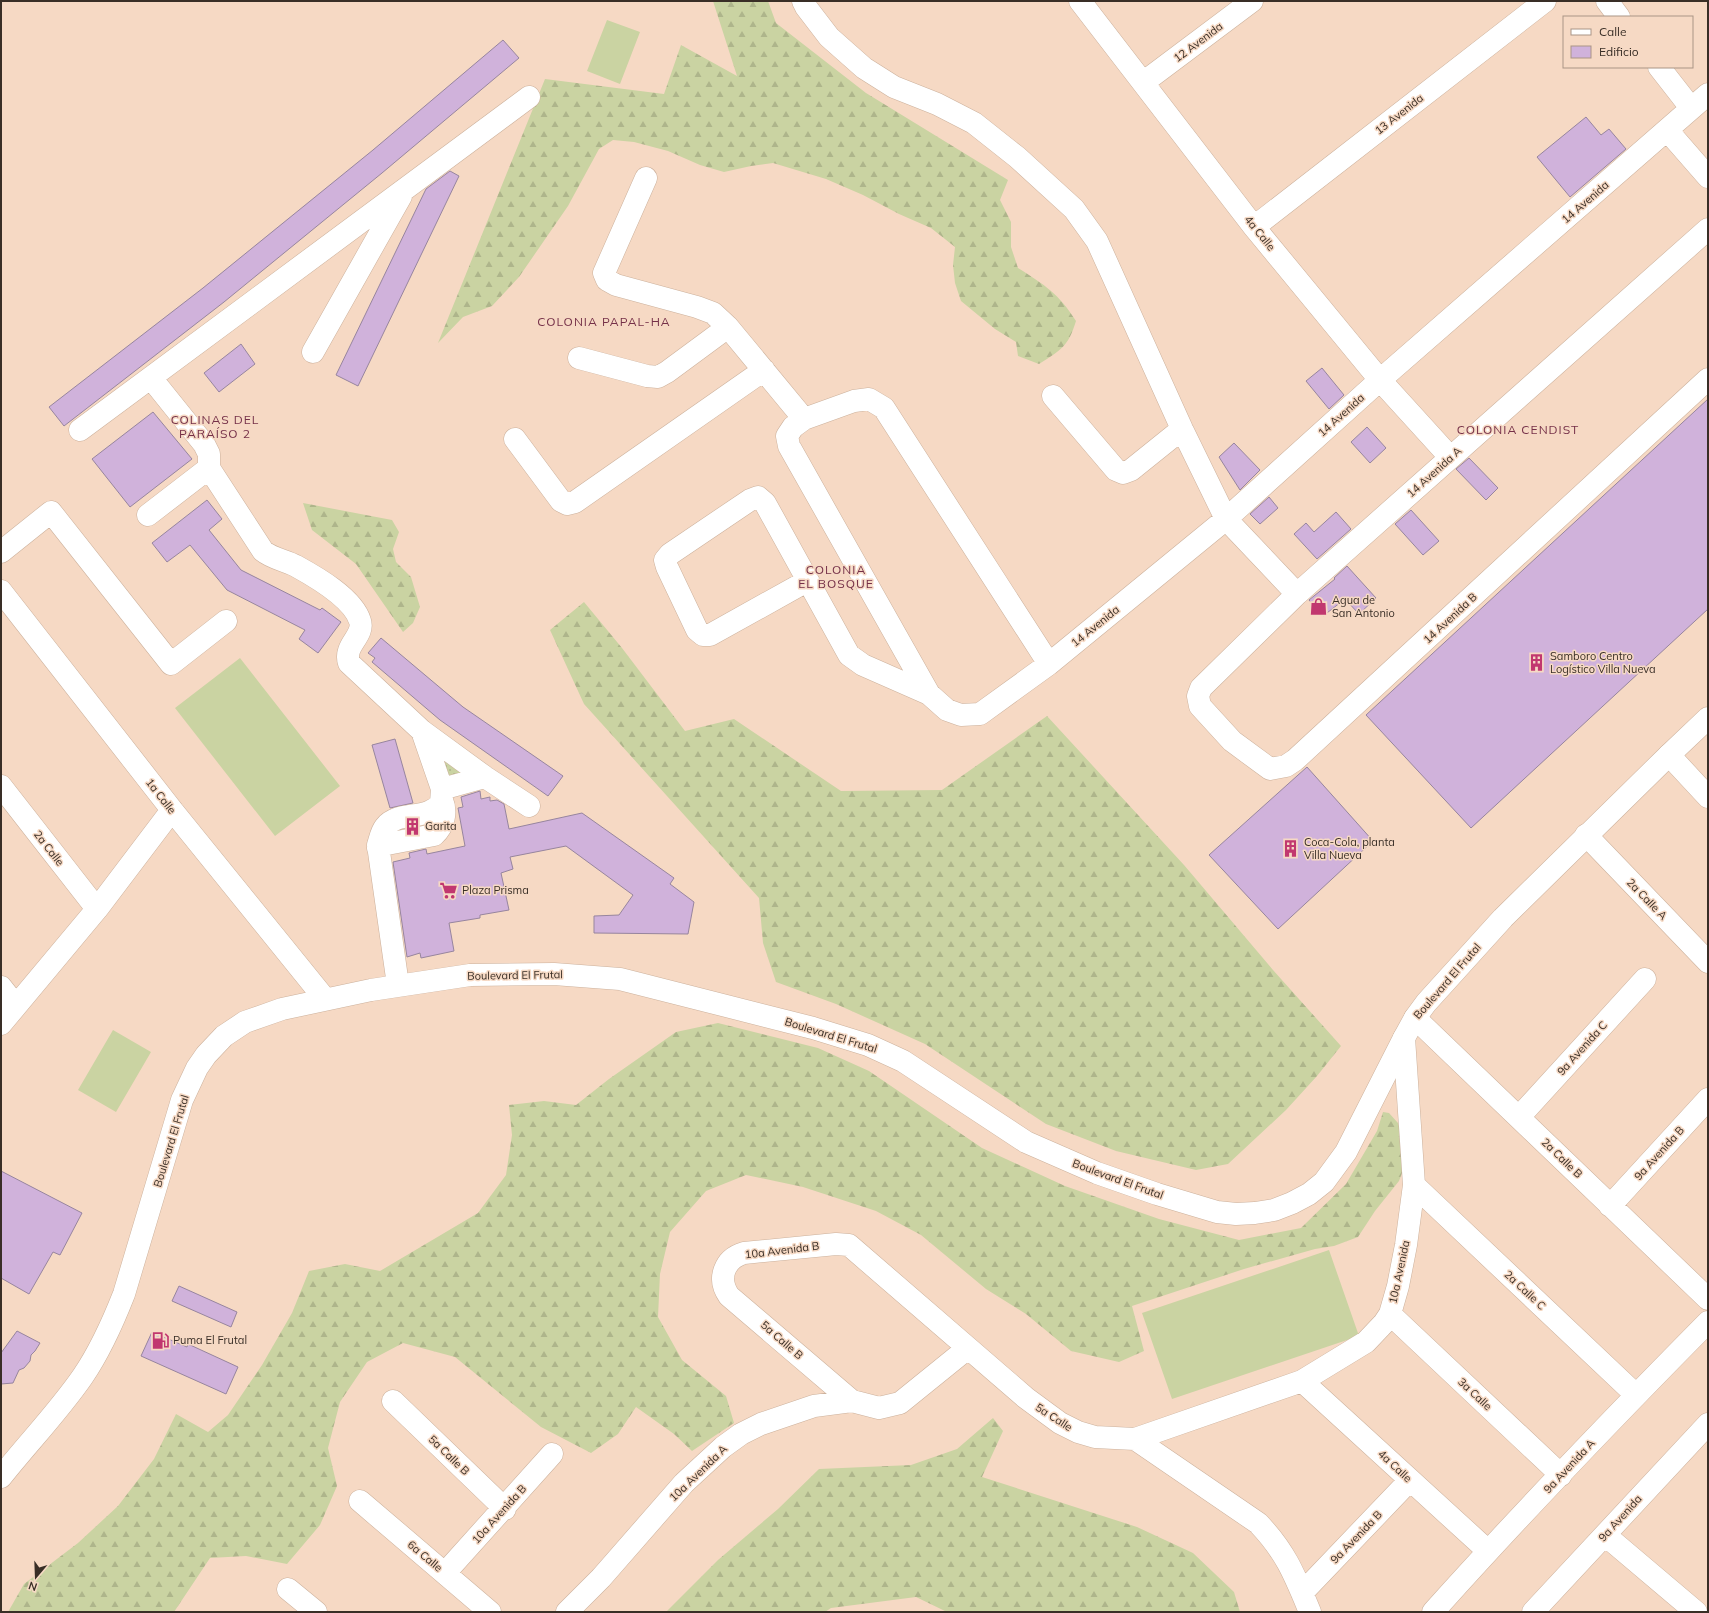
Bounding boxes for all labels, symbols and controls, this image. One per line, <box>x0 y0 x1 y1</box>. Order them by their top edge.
legend <box>1563 16 1693 68</box>
street label: 12 Avenida <box>1171 19 1225 65</box>
text: Calle <box>1599 24 1626 39</box>
text: Edificio <box>1599 44 1639 59</box>
street label: 13 Avenida <box>1372 91 1426 137</box>
street label: 14 Avenida <box>1559 178 1611 226</box>
street label: 4a Calle <box>1242 213 1278 253</box>
district label: COLONIA PAPAL-HA <box>537 314 671 329</box>
street label: 14 Avenida <box>1315 390 1367 440</box>
district label: COLINAS DEL PARAÍSO 2 <box>171 412 259 441</box>
district label: COLONIA CENDIST <box>1457 422 1579 437</box>
street label: 14 Avenida A <box>1404 444 1464 500</box>
district label: COLONIA EL BOSQUE <box>798 562 874 591</box>
street label: 14 Avenida B <box>1420 590 1480 646</box>
place label: Agua de San Antonio <box>1332 593 1395 620</box>
shop icon: Agua de San Antonio <box>1309 596 1329 616</box>
street label: 14 Avenida <box>1068 602 1122 650</box>
place label: Samboro Centro Logístico Villa Nueva <box>1550 649 1656 676</box>
building icon: Samboro Centro Logístico Villa Nueva <box>1527 652 1547 672</box>
street label: 1a Calle <box>143 775 179 817</box>
building icon: Garita <box>402 816 422 836</box>
place label: Garita <box>425 819 457 833</box>
street label: 2a Calle <box>31 827 67 869</box>
place label: Coca-Cola, planta Villa Nueva <box>1304 835 1395 862</box>
building icon: Coca-Cola, planta Villa Nueva <box>1281 838 1301 858</box>
street label: 2a Calle A <box>1624 875 1670 923</box>
supermarket icon: Plaza Prisma <box>439 880 459 900</box>
place label: Plaza Prisma <box>462 883 529 897</box>
street label: Boulevard El Frutal <box>1410 940 1484 1022</box>
street label: Boulevard El Frutal <box>467 967 563 983</box>
street label: Boulevard El Frutal <box>783 1014 879 1056</box>
street label: 9a Avenida C <box>1554 1018 1610 1078</box>
street label: Boulevard El Frutal <box>150 1093 192 1189</box>
street label: 9a Avenida B <box>1631 1123 1687 1183</box>
street label: 2a Calle B <box>1539 1135 1585 1181</box>
street label: Boulevard El Frutal <box>1071 1156 1165 1202</box>
street label: 10a Avenida B <box>744 1238 820 1262</box>
street label: 10a Avenida <box>1385 1239 1413 1305</box>
street label: 2a Calle C <box>1501 1267 1549 1313</box>
street label: 5a Calle B <box>758 1318 806 1362</box>
fuel station icon: Puma El Frutal <box>150 1330 170 1350</box>
place label: Puma El Frutal <box>173 1333 247 1347</box>
street label: 3a Calle <box>1455 1375 1495 1413</box>
street label: 5a Calle <box>1033 1400 1075 1434</box>
street label: 5a Calle B <box>426 1432 472 1478</box>
street label: 9a Avenida A <box>1540 1436 1598 1496</box>
street label: 10a Avenida A <box>666 1442 730 1504</box>
street label: 4a Calle <box>1375 1447 1415 1485</box>
street label: 10a Avenida B <box>469 1482 529 1546</box>
street label: 9a Avenida <box>1595 1492 1645 1544</box>
street label: 9a Avenida B <box>1327 1508 1385 1566</box>
street label: 6a Calle <box>405 1537 445 1575</box>
north arrow <box>16 1557 56 1597</box>
text: N <box>27 1578 39 1594</box>

